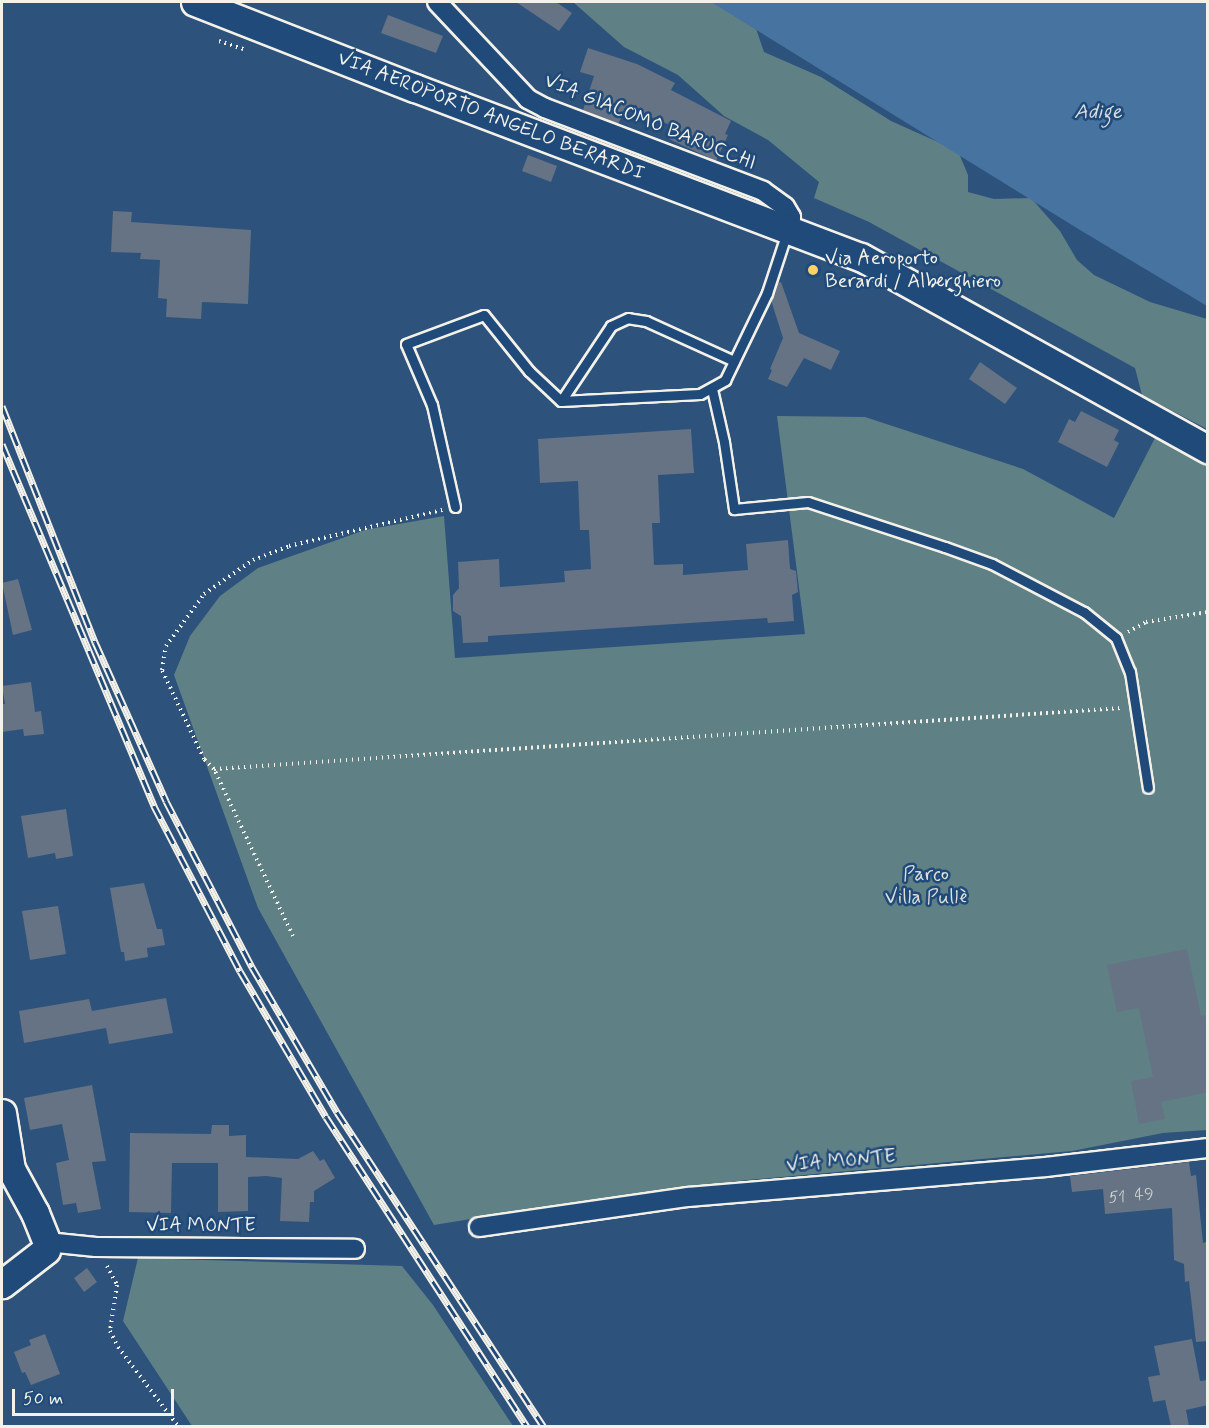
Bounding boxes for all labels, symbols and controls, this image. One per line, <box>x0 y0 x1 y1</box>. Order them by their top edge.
street label: VIA AEROPORTO ANGELO BERARDI <box>335 47 647 185</box>
street label: VIA GIACOMO BARUCCHI <box>539 68 761 176</box>
water label: Adige <box>1074 99 1122 125</box>
place label: Via Aeroporto Berardi / Alberghiero <box>825 246 1001 293</box>
marker: Via Aeroporto Berardi / Alberghiero <box>806 263 820 277</box>
park label: Parco Villa Pullè <box>886 862 966 909</box>
street label: VIA MONTE <box>783 1144 899 1178</box>
house number: 49 <box>1135 1185 1153 1205</box>
house number: 51 <box>1109 1188 1125 1208</box>
street label: VIA MONTE <box>144 1213 258 1237</box>
scale bar <box>15 1377 177 1415</box>
text: 50 m <box>23 1387 63 1411</box>

